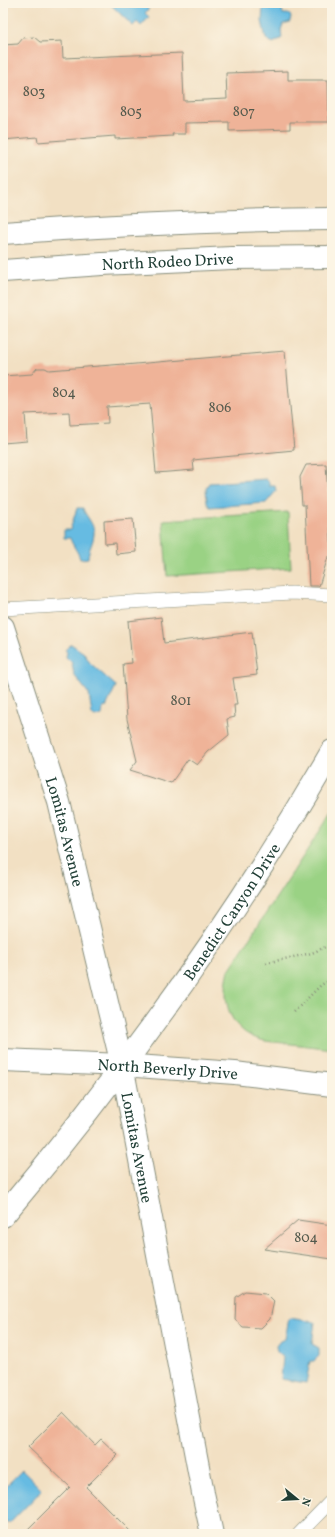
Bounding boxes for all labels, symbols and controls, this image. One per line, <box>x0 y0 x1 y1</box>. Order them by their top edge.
house number: 803 <box>23 83 45 102</box>
house number: 805 <box>120 103 142 122</box>
house number: 807 <box>233 103 255 122</box>
street label: North Rodeo Drive <box>101 249 234 277</box>
house number: 804 <box>52 384 76 403</box>
house number: 806 <box>209 399 231 418</box>
house number: 801 <box>171 692 191 711</box>
street label: Lomitas Avenue <box>39 774 88 889</box>
street label: Benedict Canyon Drive <box>179 840 287 986</box>
street label: North Beverly Drive <box>97 1055 239 1086</box>
street label: Lomitas Avenue <box>114 1090 157 1205</box>
house number: 804 <box>294 1229 318 1248</box>
north arrow <box>277 1479 317 1519</box>
text: N <box>297 1496 313 1508</box>

